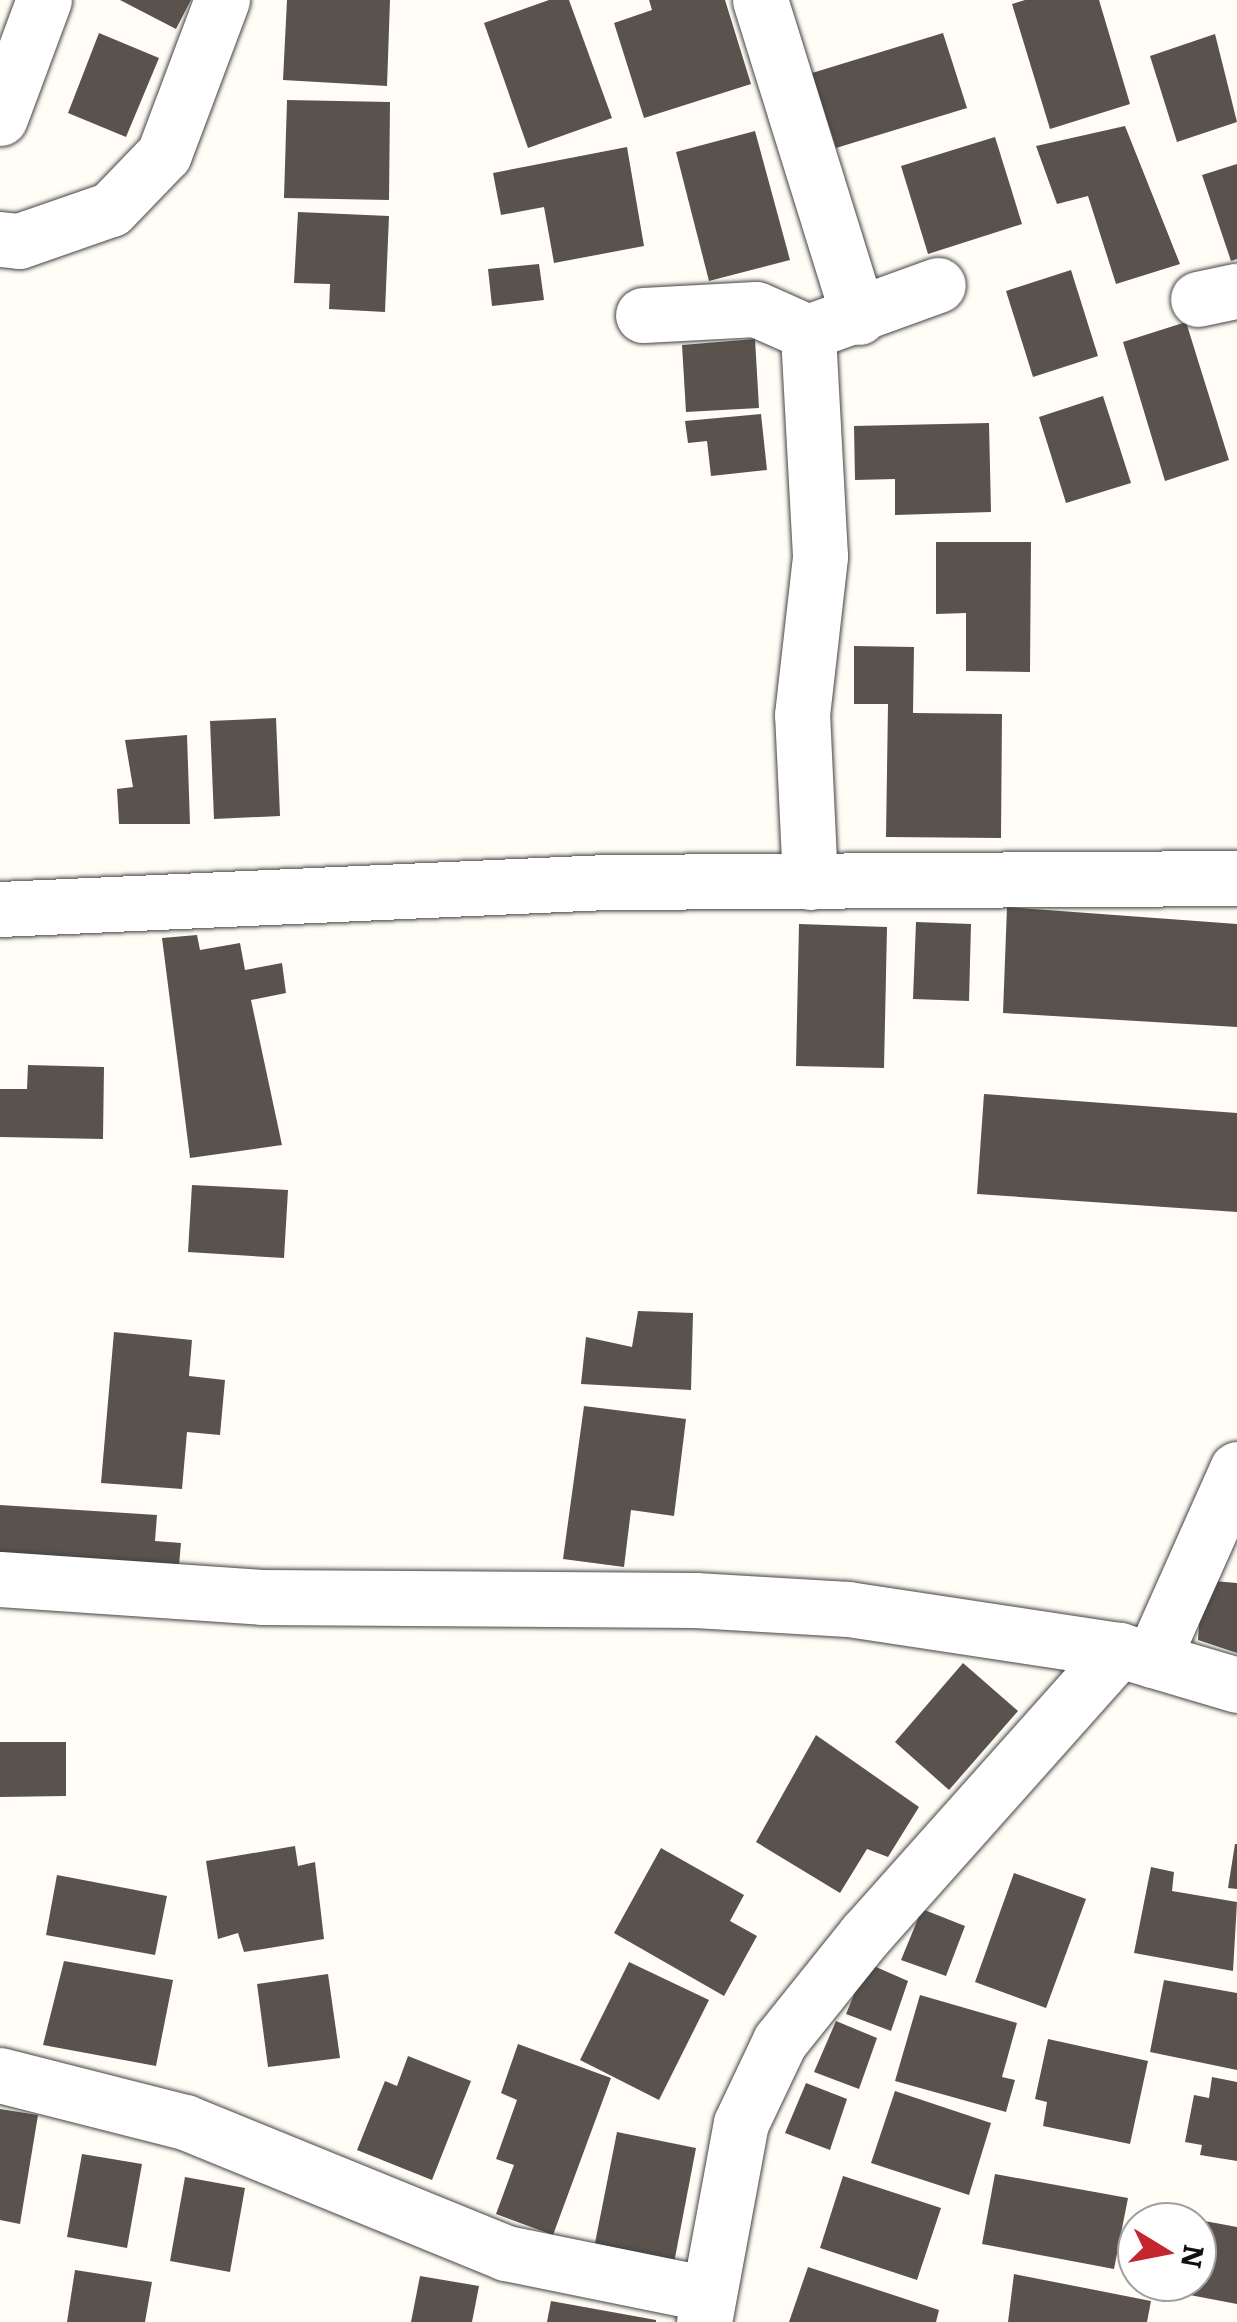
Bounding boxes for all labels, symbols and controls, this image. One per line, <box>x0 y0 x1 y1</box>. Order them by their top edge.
north arrow <box>1117 2202 1217 2302</box>
text: N <box>1172 2242 1217 2272</box>

